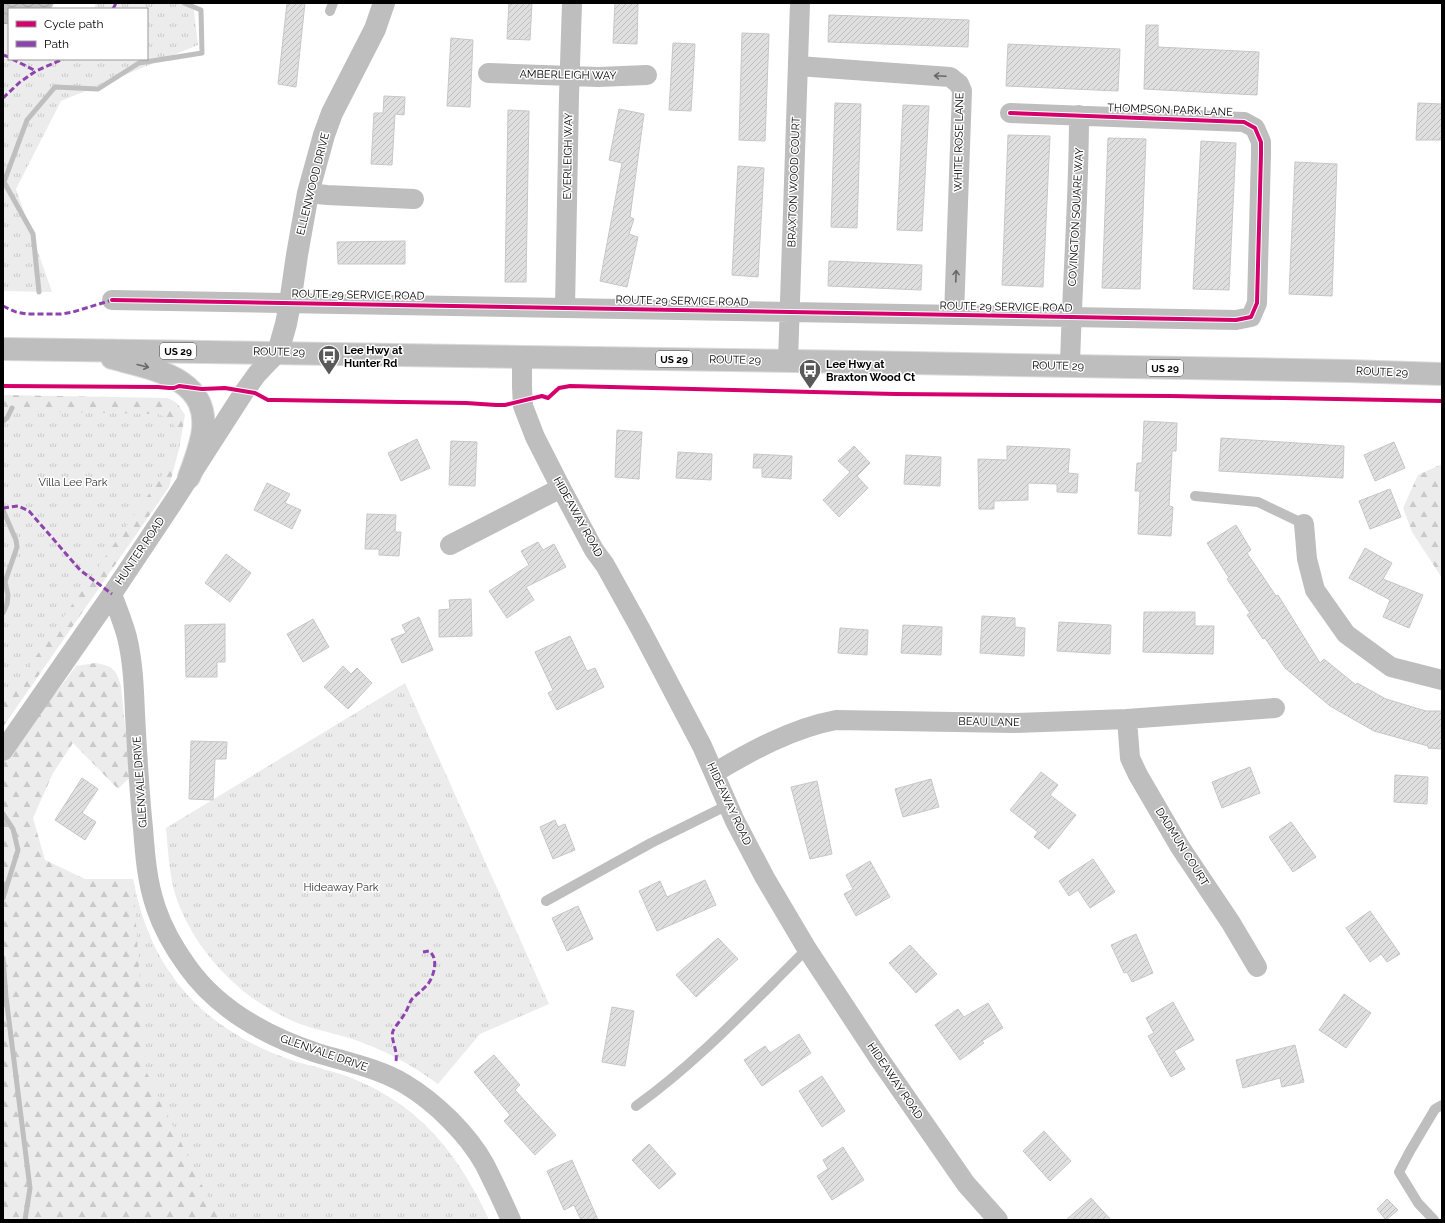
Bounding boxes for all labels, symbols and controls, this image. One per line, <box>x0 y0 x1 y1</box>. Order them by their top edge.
legend <box>8 8 148 60</box>
text: Cycle path <box>44 17 103 31</box>
text: Path <box>44 37 69 51</box>
street label: AMBERLEIGH WAY <box>519 68 617 82</box>
one-way arrow <box>934 72 947 80</box>
street label: WHITE ROSE LANE <box>952 92 966 192</box>
street label: THOMPSON PARK LANE <box>1107 101 1233 119</box>
street label: EVERLEIGH WAY <box>561 112 575 200</box>
street label: BRAXTON WOOD COURT <box>785 116 803 248</box>
street label: ELLENWOOD DRIVE <box>294 131 332 237</box>
street label: COVINGTON SQUARE WAY <box>1066 147 1086 287</box>
one-way arrow <box>952 270 959 283</box>
street label: ROUTE 29 SERVICE ROAD <box>291 287 425 303</box>
street label: ROUTE 29 SERVICE ROAD <box>615 293 749 309</box>
street label: ROUTE 29 SERVICE ROAD <box>939 299 1073 315</box>
road number: US 29 <box>160 343 196 359</box>
bus stop icon: Lee Hwy at Hunter Rd <box>316 343 342 376</box>
place label: Lee Hwy at Hunter Rd <box>344 344 403 370</box>
street label: ROUTE 29 <box>253 345 305 359</box>
road number: US 29 <box>656 351 692 367</box>
street label: ROUTE 29 <box>709 353 761 367</box>
bus stop icon: Lee Hwy at Braxton Wood Ct <box>797 357 823 390</box>
place label: Lee Hwy at Braxton Wood Ct <box>826 358 916 384</box>
street label: ROUTE 29 <box>1032 359 1084 373</box>
road number: US 29 <box>1147 360 1183 376</box>
one-way arrow <box>136 363 149 370</box>
street label: ROUTE 29 <box>1356 365 1408 379</box>
street label: HIDEAWAY ROAD <box>551 475 605 559</box>
park label: Villa Lee Park <box>38 476 108 489</box>
street label: HUNTER ROAD <box>113 515 167 587</box>
street label: BEAU LANE <box>958 715 1020 729</box>
street label: GLENVALE DRIVE <box>130 736 150 828</box>
street label: HIDEAWAY ROAD <box>704 761 754 847</box>
street label: DADMUN COURT <box>1153 805 1212 889</box>
park label: Hideaway Park <box>303 881 379 894</box>
street label: GLENVALE DRIVE <box>279 1032 370 1074</box>
street label: HIDEAWAY ROAD <box>865 1040 926 1122</box>

